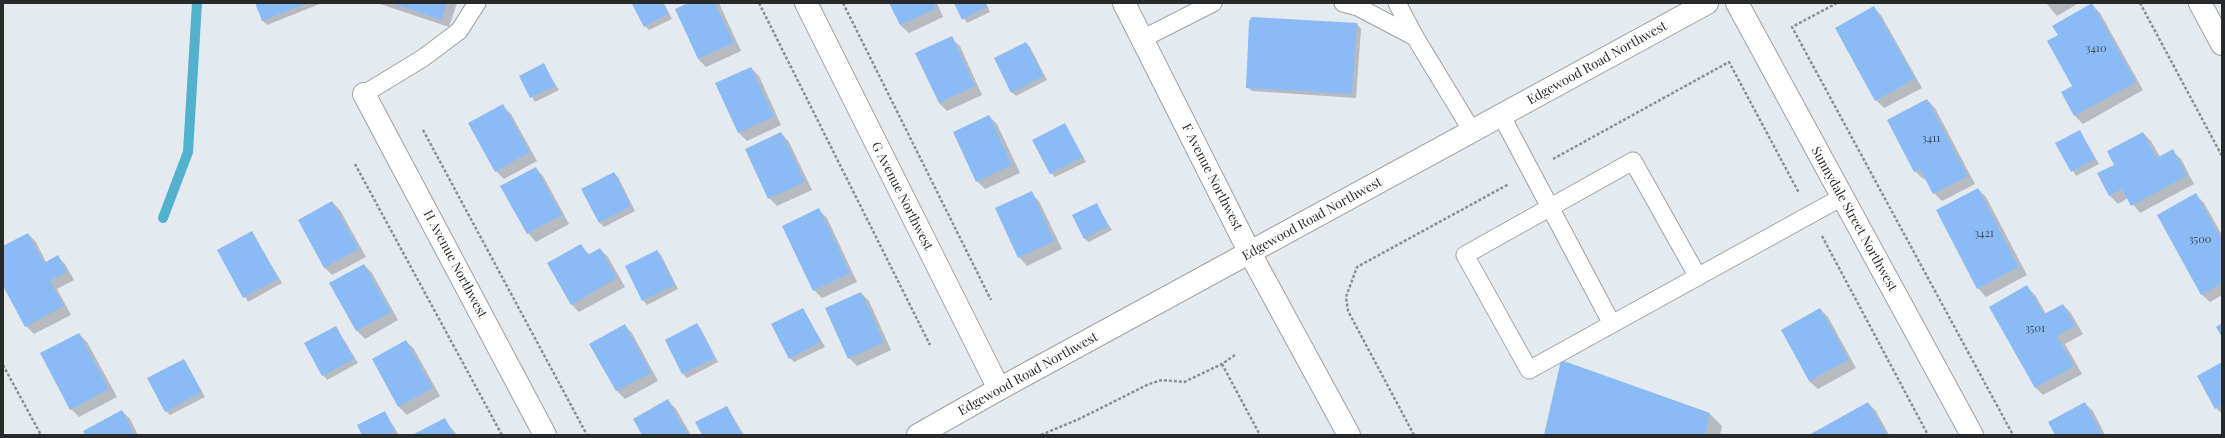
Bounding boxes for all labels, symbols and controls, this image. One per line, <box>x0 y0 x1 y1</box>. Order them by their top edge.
street label: Edgewood Road Northwest <box>1524 18 1670 108</box>
house number: 3410 <box>2085 42 2107 56</box>
street label: F Avenue Northwest <box>1178 121 1246 233</box>
house number: 3411 <box>1922 132 1940 146</box>
street label: G Avenue Northwest <box>868 139 936 253</box>
street label: Sunnydale Street Northwest <box>1808 144 1900 294</box>
street label: Edgewood Road Northwest <box>1239 174 1385 264</box>
street label: H Avenue Northwest <box>420 207 490 321</box>
house number: 3421 <box>1974 227 1994 241</box>
house number: 3500 <box>2189 233 2211 247</box>
house number: 3501 <box>2025 322 2045 336</box>
street label: Edgewood Road Northwest <box>955 329 1101 419</box>

